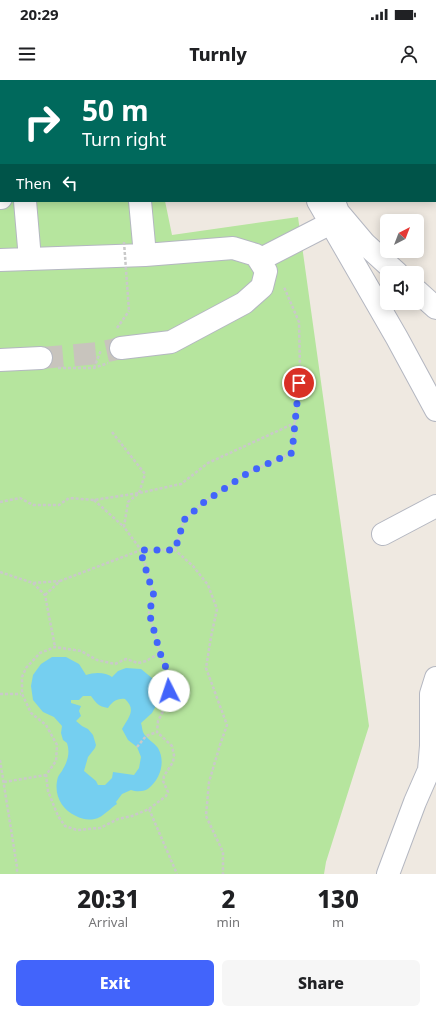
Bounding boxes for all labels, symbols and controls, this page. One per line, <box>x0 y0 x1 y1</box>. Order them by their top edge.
text: 20:29 <box>20 4 59 24</box>
text: Turnly <box>189 42 247 66</box>
icon: menu <box>16 43 38 65</box>
icon: person <box>398 43 420 65</box>
text: 50 m <box>82 91 149 129</box>
icon: right <box>16 96 68 148</box>
text: Turn right <box>82 127 166 151</box>
icon: left <box>59 172 81 194</box>
text: Then <box>16 173 51 193</box>
north arrow <box>380 214 424 258</box>
map controls <box>380 214 424 310</box>
button: sound <box>380 266 424 310</box>
pin <box>282 366 316 400</box>
icon: arrive <box>288 372 310 394</box>
position arrow <box>148 670 190 712</box>
text: 20:31 <box>77 882 139 915</box>
text: 2 <box>221 882 235 915</box>
text: 130 <box>317 882 359 915</box>
text: Arrival <box>88 913 128 931</box>
text: min <box>217 913 240 931</box>
text: m <box>332 913 344 931</box>
button: Exit <box>16 960 214 1006</box>
button: Share <box>222 960 420 1006</box>

